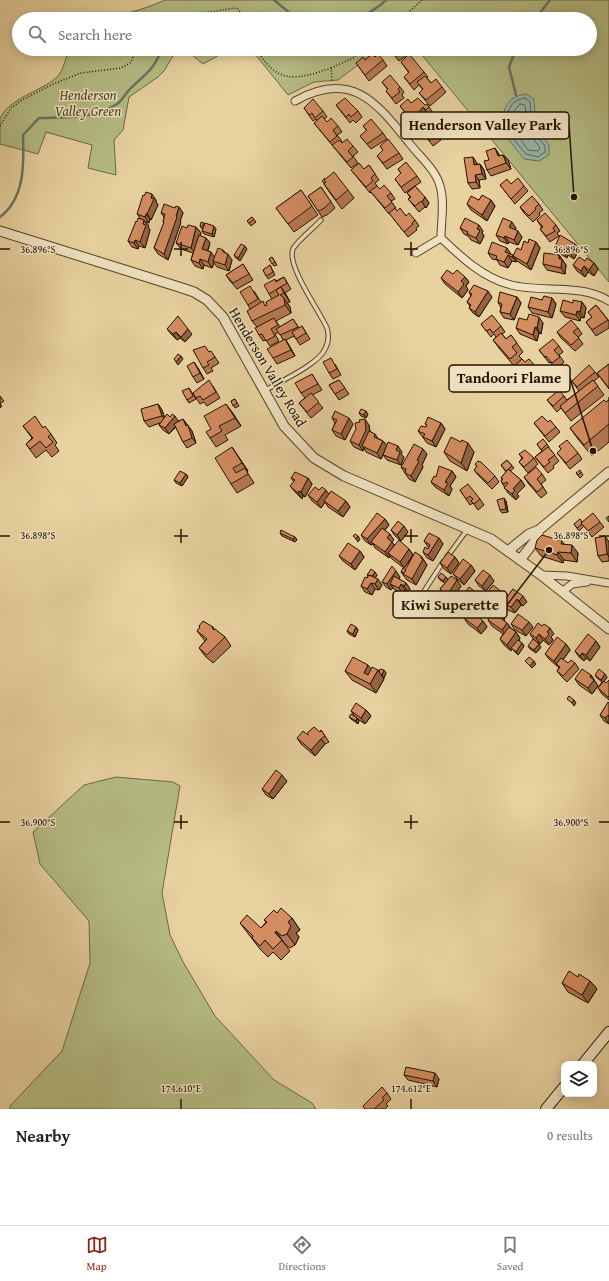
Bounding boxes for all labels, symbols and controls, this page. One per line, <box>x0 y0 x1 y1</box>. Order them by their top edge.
search box <box>12 12 597 56</box>
icon: search <box>26 23 48 45</box>
text: Search here <box>58 24 132 45</box>
park label: Henderson Valley Green <box>55 85 121 121</box>
callout: Henderson Valley Park <box>401 112 569 139</box>
text: Henderson Valley Park <box>409 114 562 135</box>
text: 36.896°S <box>21 242 56 257</box>
text: 36.896°S <box>554 242 589 257</box>
street label: Henderson Valley Road <box>224 304 312 431</box>
callout: Tandoori Flame <box>449 365 570 392</box>
text: Tandoori Flame <box>457 367 561 388</box>
text: 36.898°S <box>21 528 56 543</box>
text: 36.898°S <box>554 528 589 543</box>
callout: Kiwi Superette <box>393 591 507 618</box>
text: Kiwi Superette <box>401 594 499 615</box>
text: 36.900°S <box>21 815 56 830</box>
text: 36.900°S <box>554 815 589 830</box>
map controls <box>561 1061 597 1097</box>
button: layers <box>561 1061 597 1097</box>
text: 174.610°E <box>161 1081 201 1096</box>
text: 174.612°E <box>391 1081 431 1096</box>
text: Nearby <box>16 1123 70 1148</box>
text: 0 results <box>547 1126 593 1145</box>
tab: Map <box>86 1234 108 1274</box>
tab: Directions <box>279 1234 326 1274</box>
tab: Saved <box>497 1234 523 1274</box>

